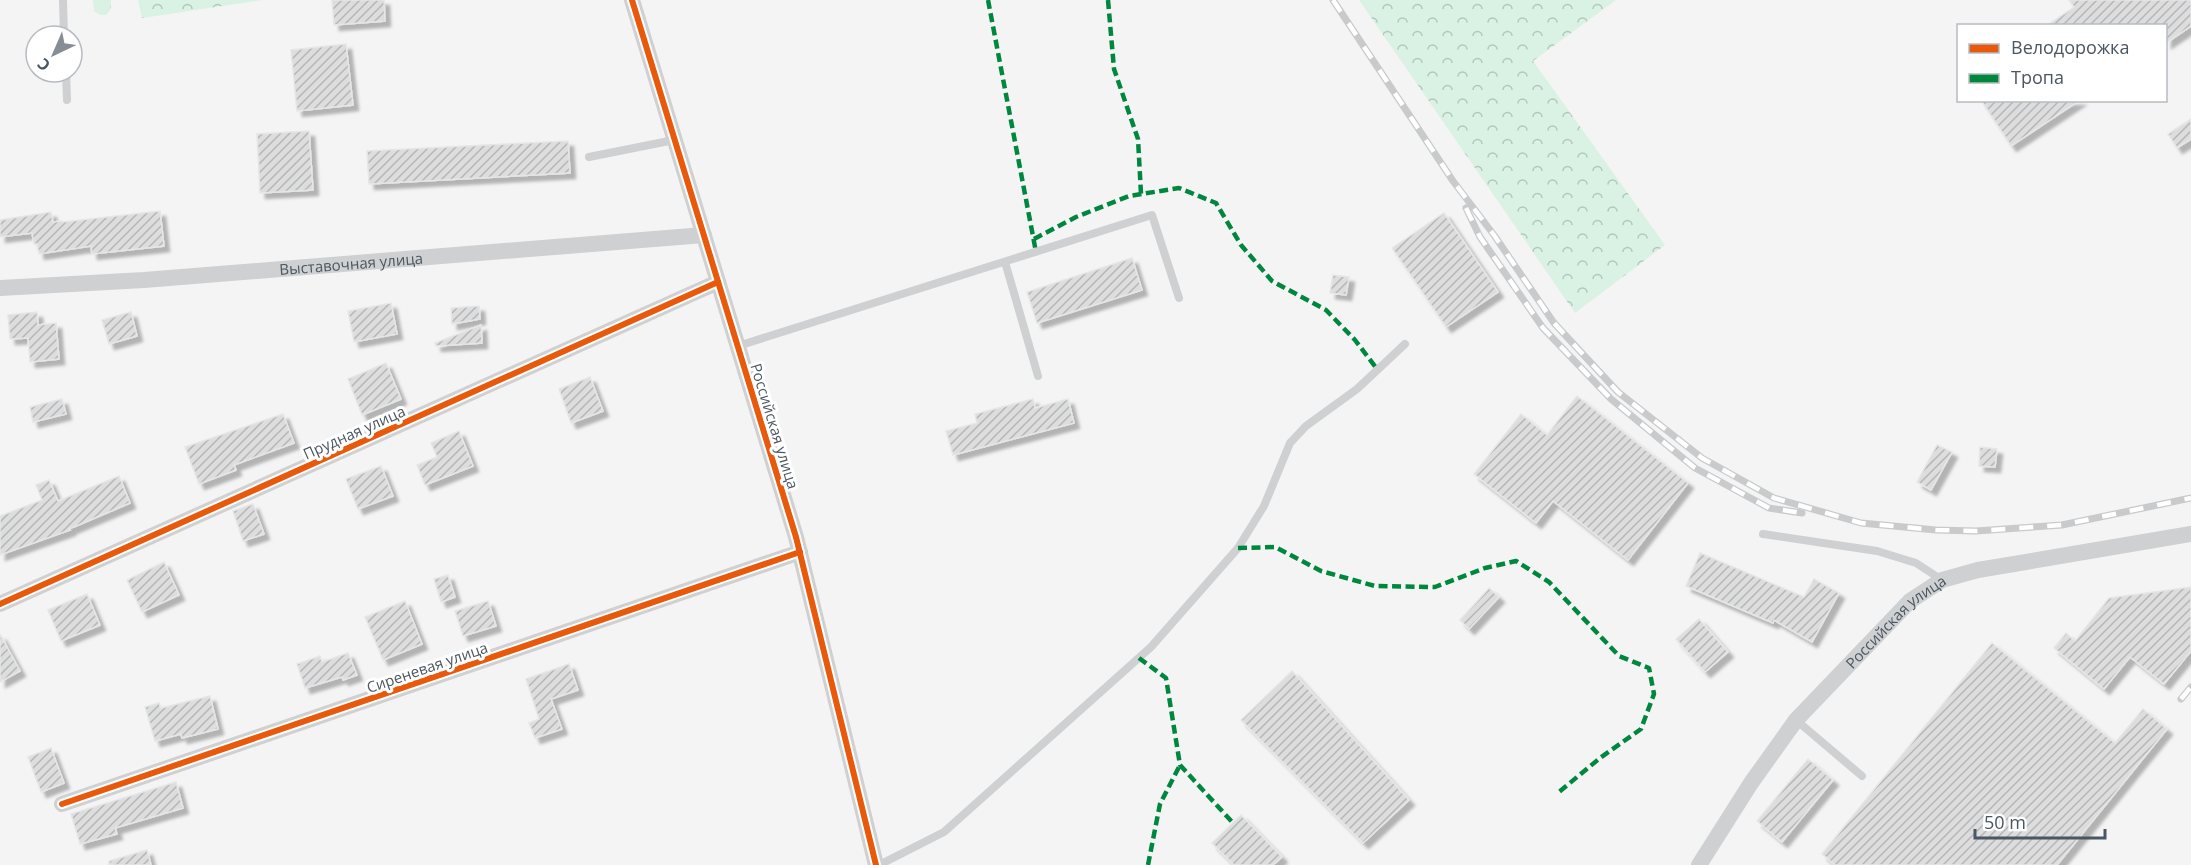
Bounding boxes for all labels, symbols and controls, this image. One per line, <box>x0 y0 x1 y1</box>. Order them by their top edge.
north arrow <box>24 24 84 84</box>
legend <box>1957 24 2167 102</box>
text: Велодорожка <box>2011 35 2129 59</box>
text: С <box>32 53 55 76</box>
text: Тропа <box>2011 65 2064 89</box>
street label: Выставочная улица <box>279 248 424 279</box>
street label: Российская улица <box>746 361 804 491</box>
street label: Прудная улица <box>300 401 408 463</box>
street label: Российская улица <box>1841 570 1950 673</box>
street label: Сиреневая улица <box>364 637 490 697</box>
scale bar <box>1975 802 2106 840</box>
text: 50 m <box>1984 810 2026 834</box>

